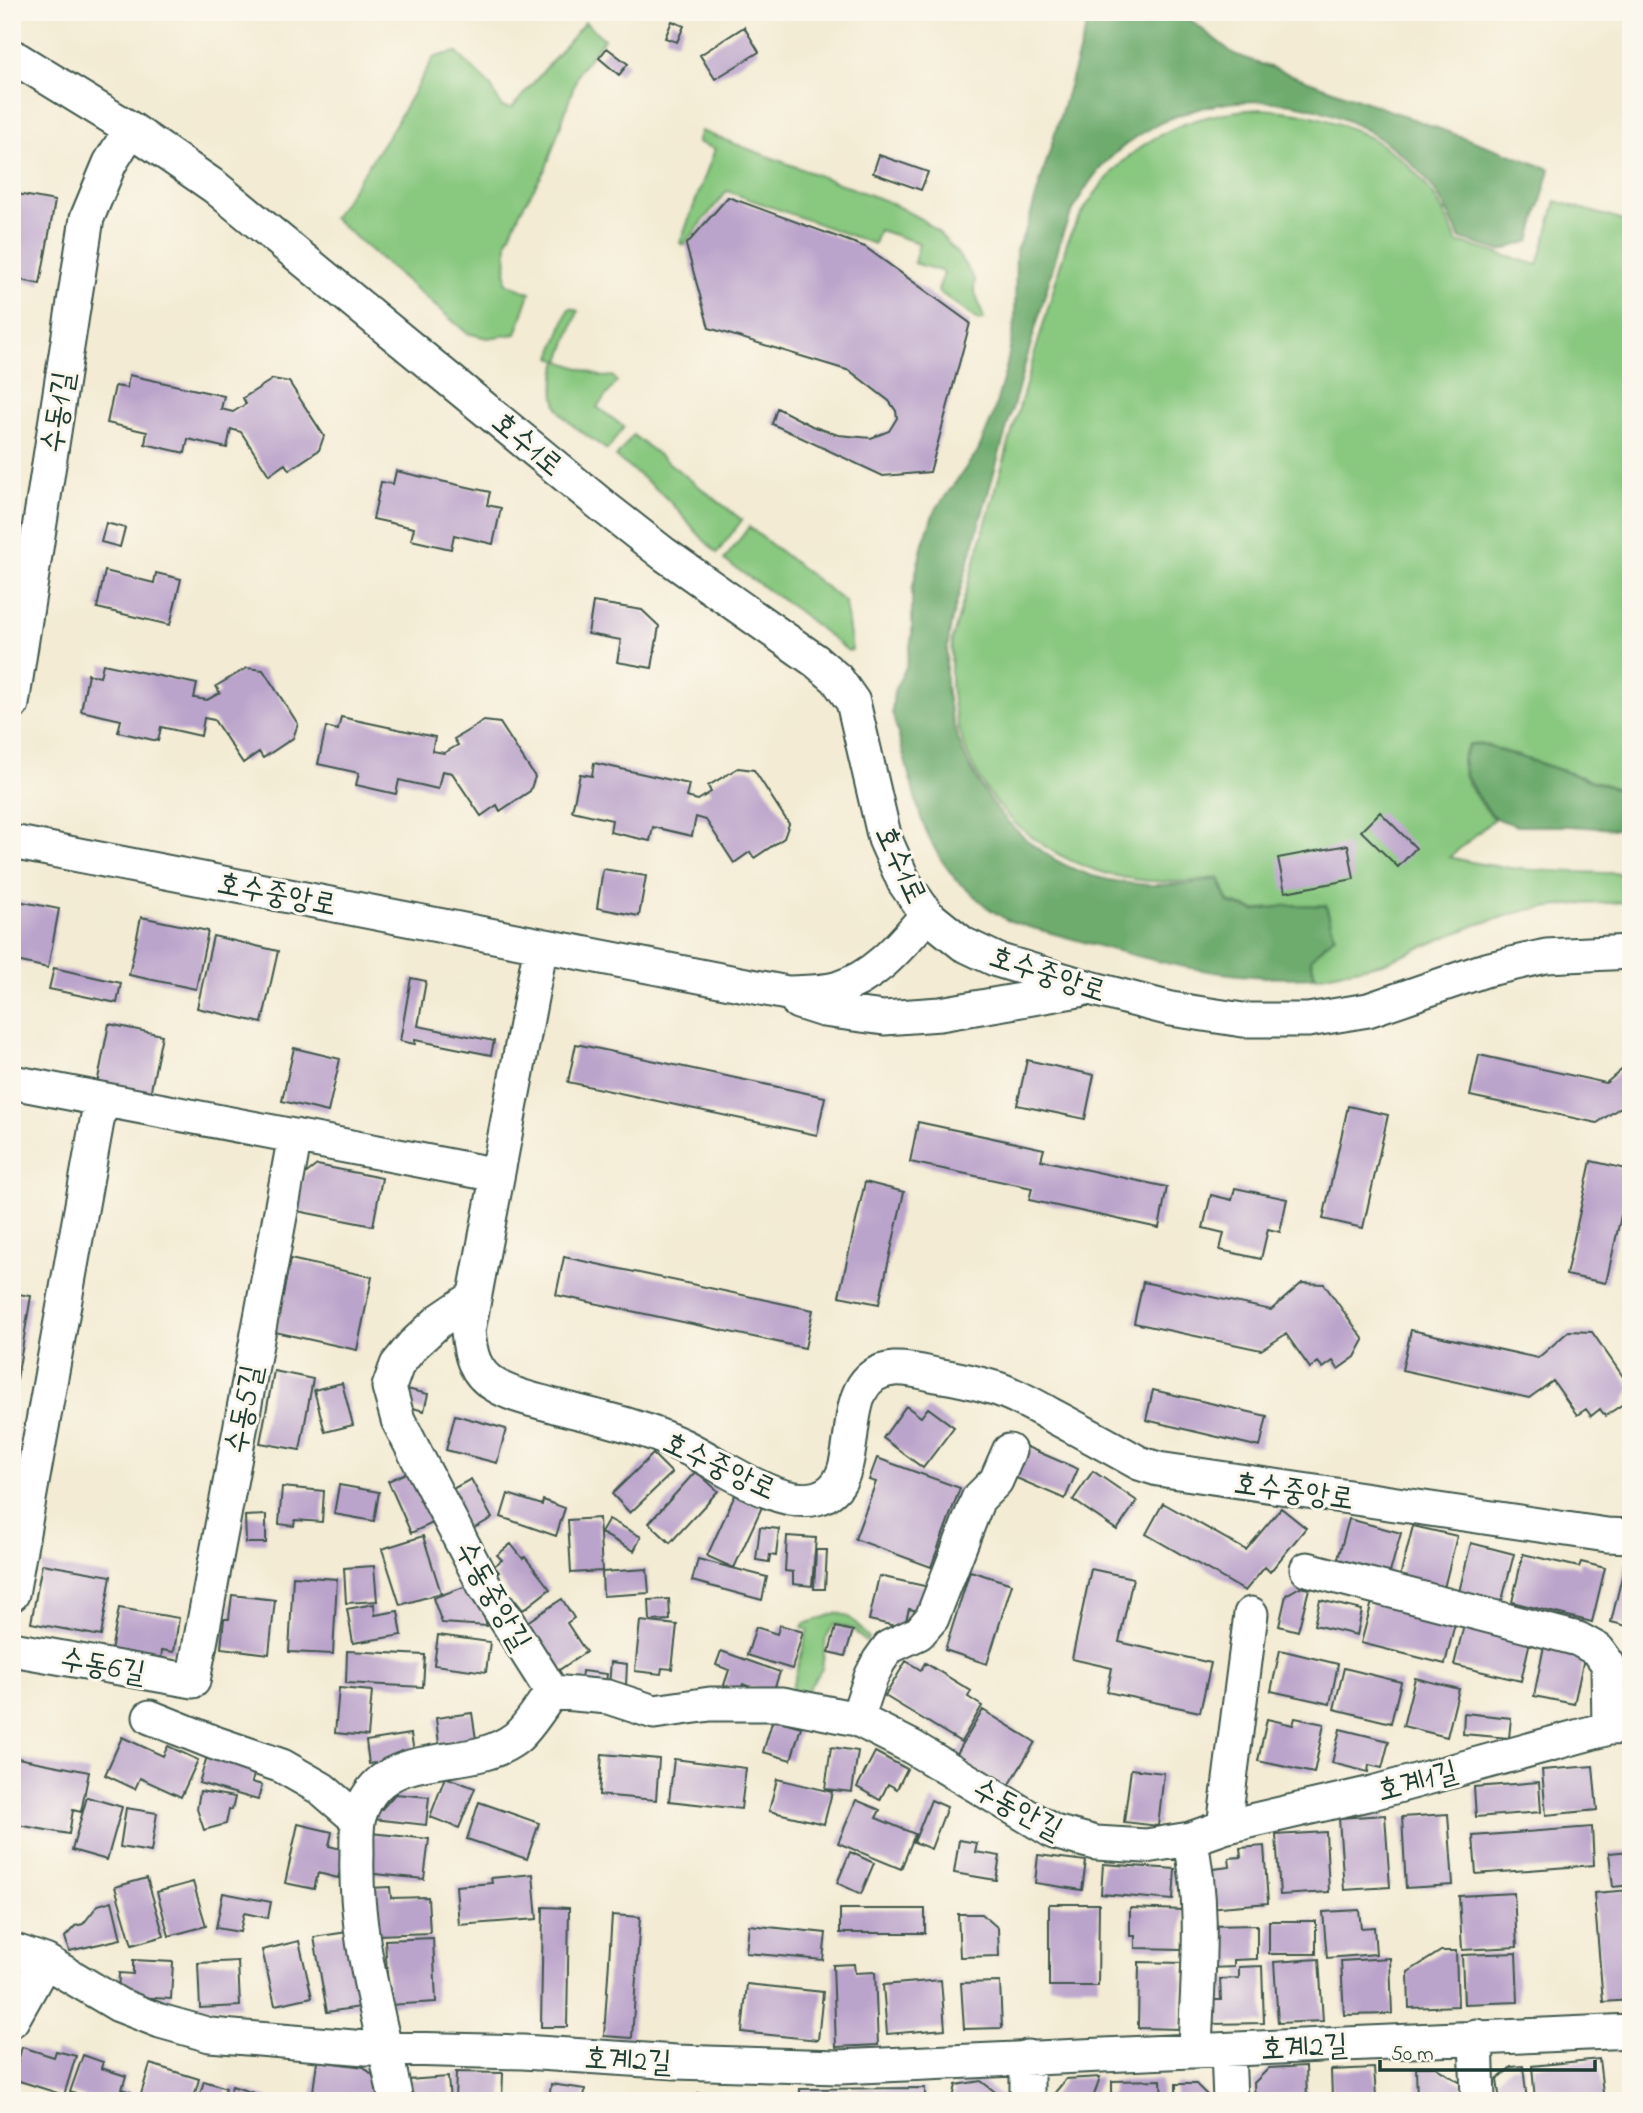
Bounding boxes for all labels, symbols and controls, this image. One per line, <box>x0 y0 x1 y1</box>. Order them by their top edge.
street label: 수동1길 <box>32 369 88 456</box>
street label: 호수1로 <box>481 402 572 488</box>
street label: 호수1로 <box>862 819 937 912</box>
street label: 호수중앙로 <box>213 863 340 929</box>
street label: 호수중앙로 <box>983 936 1111 1015</box>
street label: 수동5길 <box>216 1361 276 1458</box>
street label: 호수중앙로 <box>655 1422 783 1513</box>
street label: 호수중앙로 <box>1231 1463 1356 1523</box>
street label: 수동중앙길 <box>442 1533 541 1660</box>
street label: 수동6길 <box>56 1639 148 1697</box>
street label: 호계1길 <box>1372 1751 1463 1815</box>
street label: 수동안길 <box>964 1769 1070 1853</box>
street label: 호계2길 <box>1259 2025 1349 2073</box>
scale bar <box>1380 2029 1596 2073</box>
street label: 호계2길 <box>583 2038 673 2086</box>
text: 50 m <box>1391 2040 1434 2070</box>

